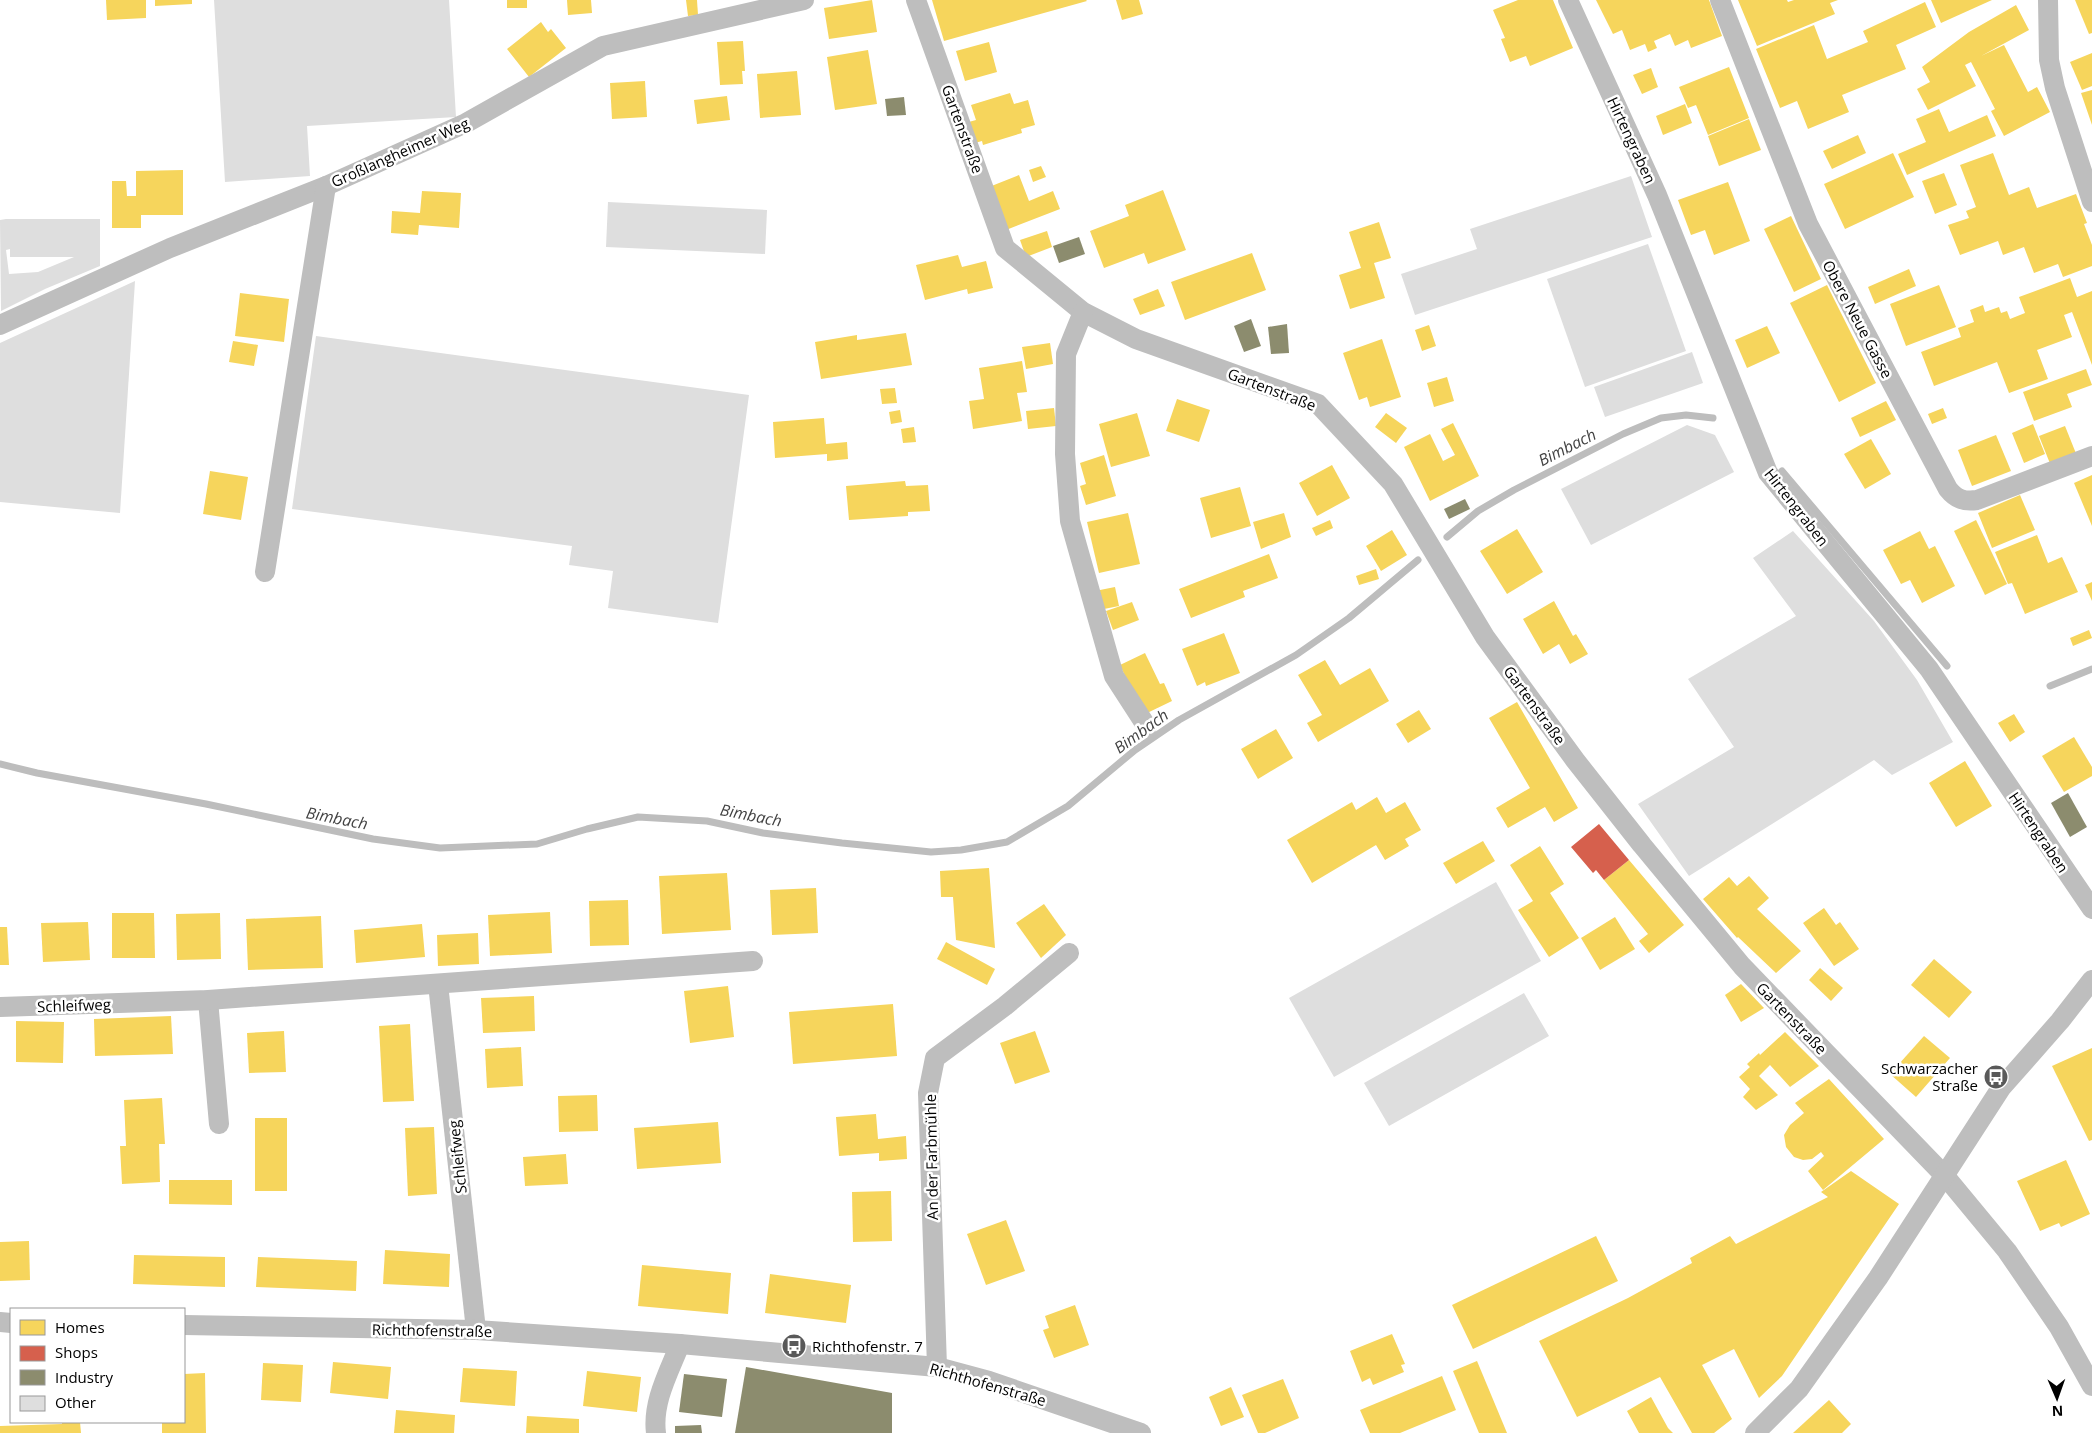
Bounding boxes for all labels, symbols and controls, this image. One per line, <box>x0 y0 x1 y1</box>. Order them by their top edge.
street label: Gartenstraße <box>938 82 988 176</box>
street label: Hirtengraben <box>1603 93 1661 187</box>
street label: Großlangheimer Weg <box>328 113 472 191</box>
street label: Obere Neue Gasse <box>1818 257 1898 381</box>
street label: Gartenstraße <box>1225 363 1319 415</box>
water label: Bimbach <box>1534 423 1600 471</box>
street label: Hirtengraben <box>1760 464 1834 550</box>
street label: Gartenstraße <box>1500 661 1570 749</box>
water label: Bimbach <box>1109 704 1173 758</box>
street label: Hirtengraben <box>2005 788 2073 876</box>
water label: Bimbach <box>718 798 784 832</box>
water label: Bimbach <box>304 801 370 835</box>
street label: Gartenstraße <box>1752 978 1832 1058</box>
street label: Schleifweg <box>37 994 111 1016</box>
place label: Schwarzacher Straße <box>1881 1058 1978 1095</box>
bus stop icon: Schwarzacher Straße <box>1983 1064 2009 1090</box>
street label: An der Farbmühle <box>920 1094 942 1220</box>
street label: Schleifweg <box>443 1119 471 1195</box>
legend <box>10 1308 185 1423</box>
text: Homes <box>55 1317 105 1337</box>
street label: Richthofenstraße <box>372 1319 492 1341</box>
bus stop icon: Richthofenstr. 7 <box>781 1333 807 1359</box>
place label: Richthofenstr. 7 <box>812 1336 923 1356</box>
text: Shops <box>55 1342 98 1362</box>
street label: Richthofenstraße <box>927 1358 1049 1410</box>
text: Industry <box>55 1367 113 1387</box>
north arrow <box>2032 1373 2082 1423</box>
text: Other <box>55 1392 96 1412</box>
text: N <box>2051 1402 2063 1421</box>

